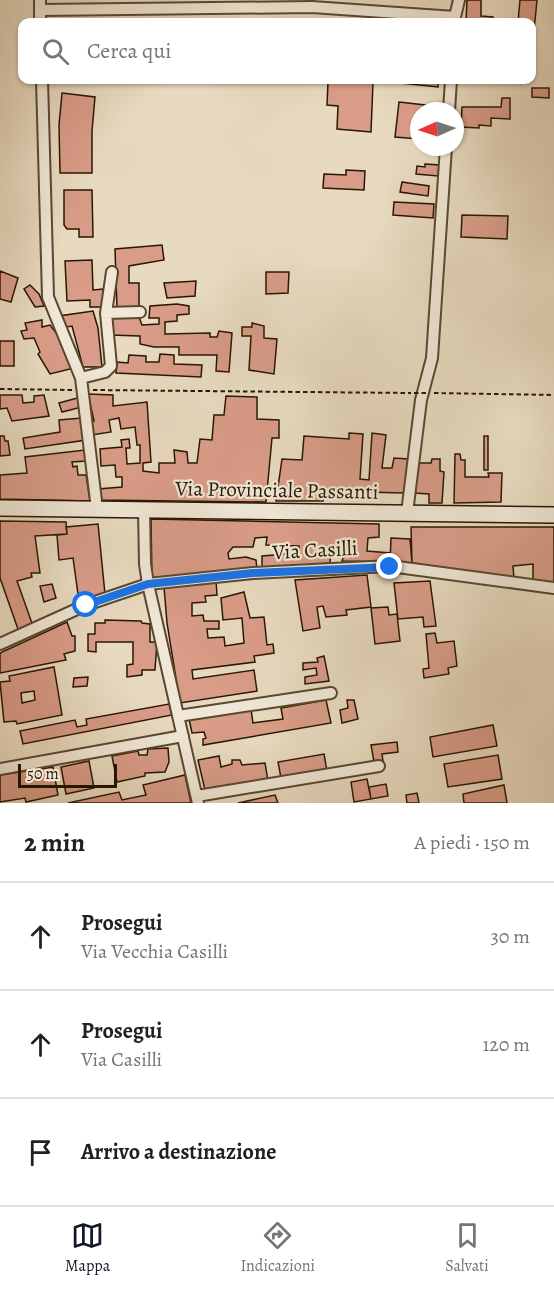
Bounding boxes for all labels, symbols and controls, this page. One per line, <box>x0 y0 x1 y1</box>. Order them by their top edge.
search box <box>18 18 536 84</box>
icon: search <box>39 35 72 68</box>
text: Cerca qui <box>87 36 172 66</box>
north arrow <box>410 102 464 156</box>
street label: Via Provinciale Passanti <box>174 474 379 506</box>
street label: Via Casilli <box>271 534 358 566</box>
route end <box>376 553 402 579</box>
route start <box>72 591 98 617</box>
scale bar <box>18 761 117 788</box>
text: 50 m <box>27 763 59 785</box>
text: 2 min <box>24 825 85 860</box>
text: A piedi · 150 m <box>414 829 530 856</box>
text: Prosegui <box>81 908 162 938</box>
icon: ahead <box>24 920 57 953</box>
text: 30 m <box>490 923 530 950</box>
text: Via Vecchia Casilli <box>81 938 228 965</box>
text: Prosegui <box>81 1016 162 1046</box>
icon: ahead <box>24 1028 57 1061</box>
text: 120 m <box>482 1031 530 1058</box>
text: Via Casilli <box>81 1046 162 1073</box>
icon: arrive <box>24 1136 57 1169</box>
text: Arrivo a destinazione <box>81 1137 276 1167</box>
tab: Mappa <box>65 1219 110 1277</box>
tab: Indicazioni <box>240 1219 315 1277</box>
tab: Salvati <box>445 1219 489 1277</box>

